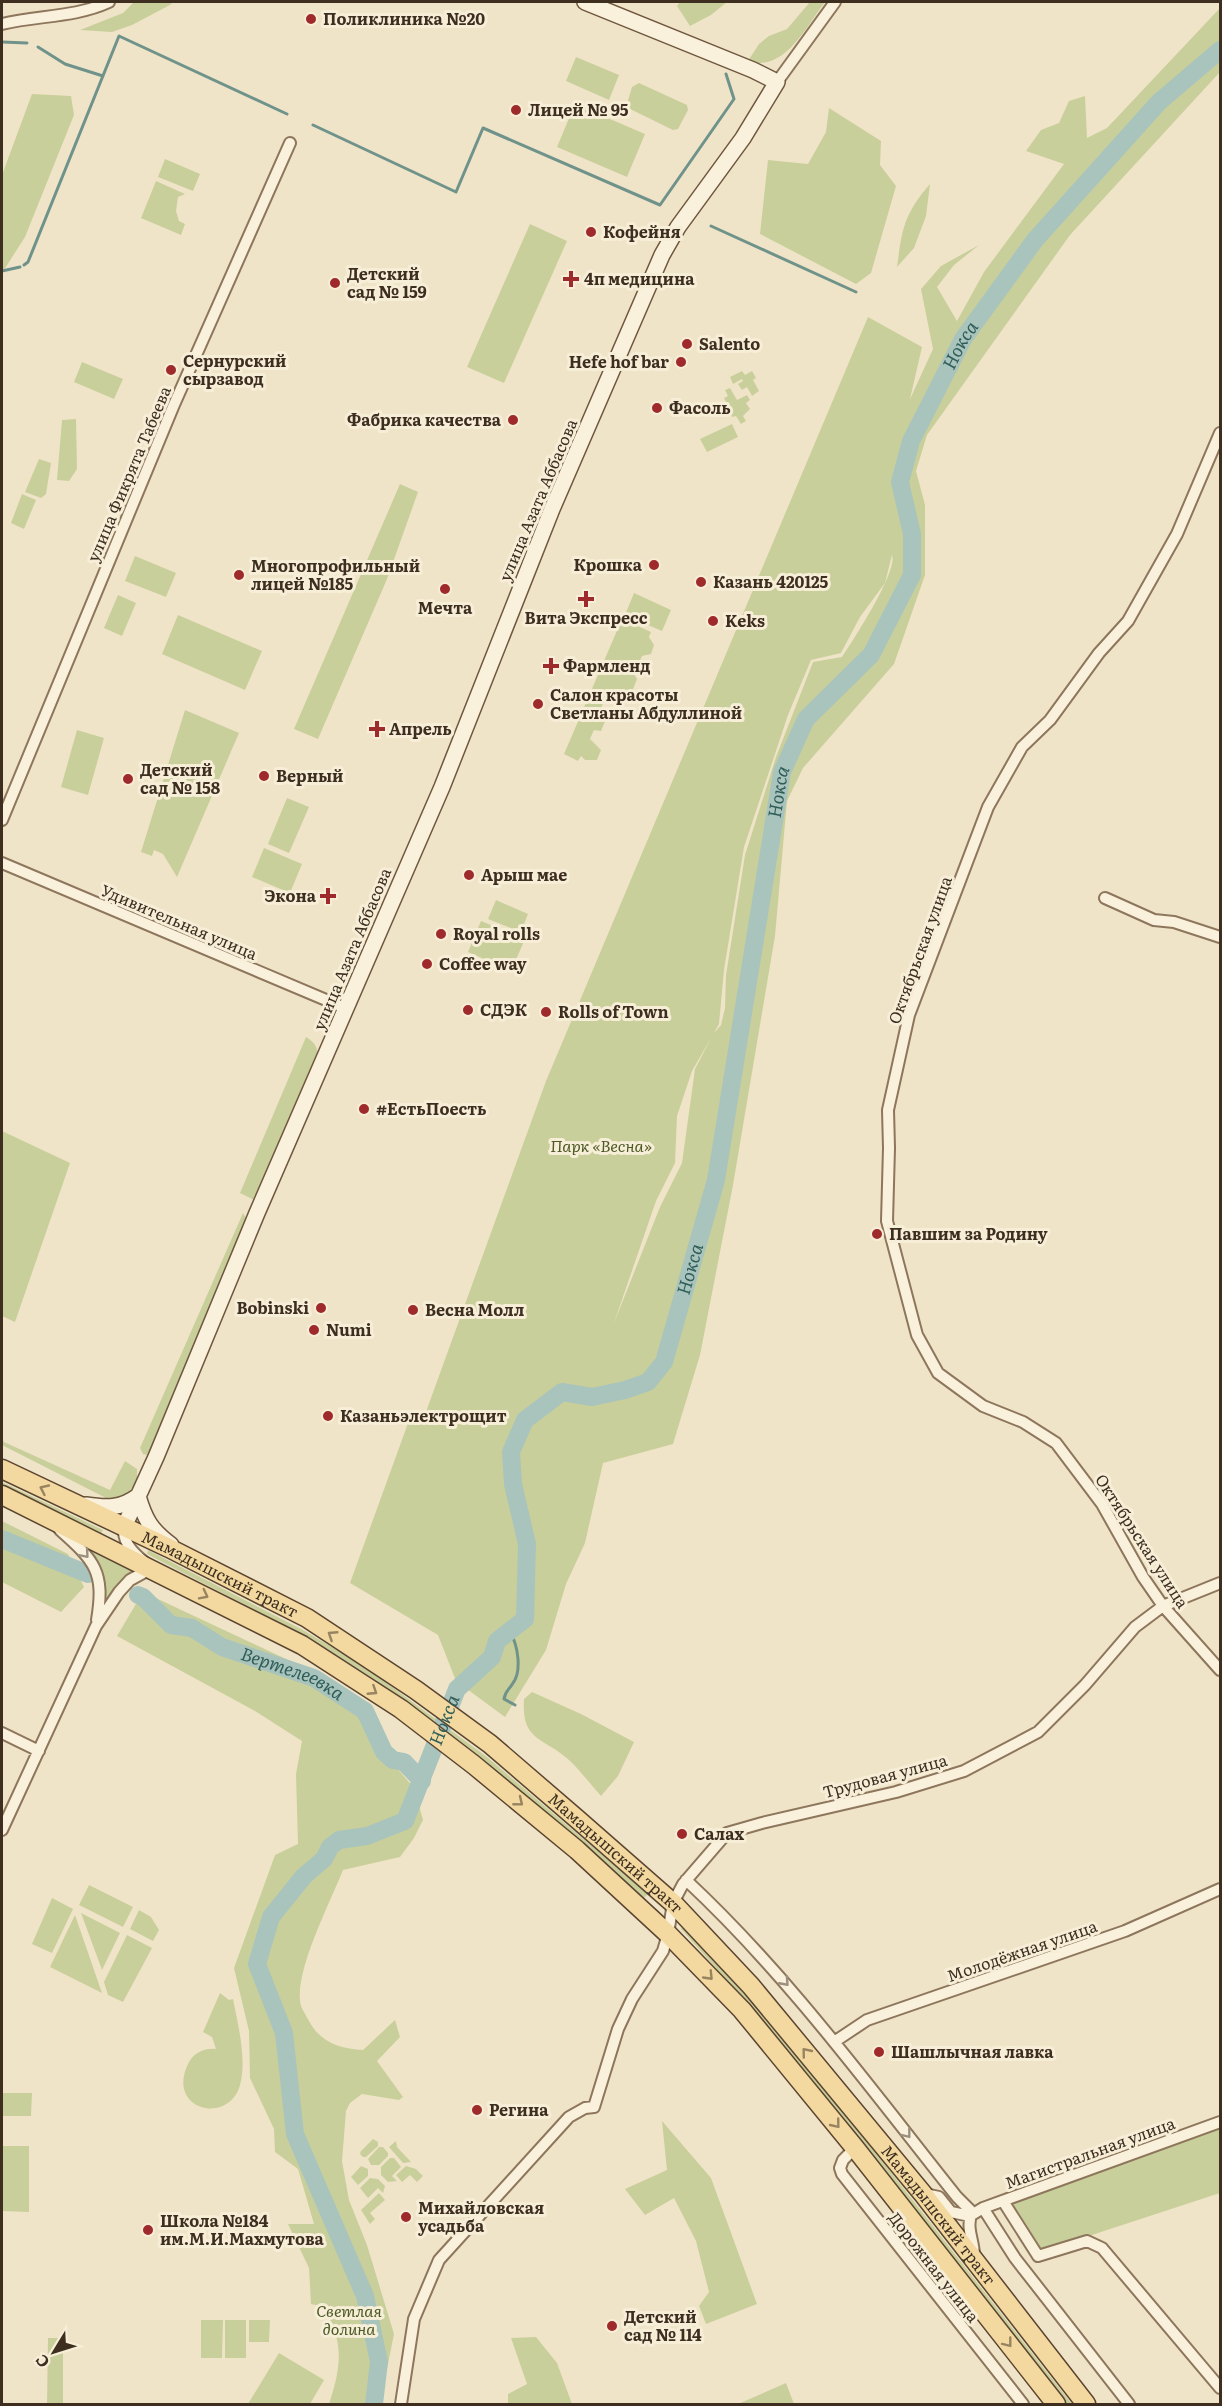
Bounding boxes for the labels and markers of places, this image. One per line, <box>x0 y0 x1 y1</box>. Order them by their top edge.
place label: Поликлиника №20 <box>323 6 485 30</box>
marker: Поликлиника №20 <box>304 12 318 26</box>
place label: Лицей № 95 <box>528 97 629 121</box>
marker: Лицей № 95 <box>509 103 523 117</box>
place label: Кофейня <box>603 219 681 243</box>
marker: Кофейня <box>584 225 598 239</box>
place label: Детский сад № 159 <box>347 261 427 303</box>
place label: 4п медицина <box>584 266 695 290</box>
marker: 4п медицина <box>562 270 580 288</box>
marker: Детский сад № 159 <box>328 276 342 290</box>
place label: Salento <box>699 331 760 355</box>
marker: Salento <box>680 337 694 351</box>
place label: Сернурский сырзавод <box>183 348 286 390</box>
place label: Hefe hof bar <box>569 349 669 373</box>
marker: Hefe hof bar <box>674 355 688 369</box>
marker: Сернурский сырзавод <box>164 363 178 377</box>
place label: Фасоль <box>669 395 731 419</box>
marker: Фасоль <box>650 401 664 415</box>
place label: Фабрика качества <box>347 407 502 431</box>
marker: Фабрика качества <box>506 413 520 427</box>
place label: Крошка <box>573 552 643 576</box>
place label: Многопрофильный лицей №185 <box>251 553 420 595</box>
marker: Крошка <box>647 558 661 572</box>
marker: Многопрофильный лицей №185 <box>232 568 246 582</box>
place label: Казань 420125 <box>713 569 829 593</box>
marker: Казань 420125 <box>694 575 708 589</box>
marker: Мечта <box>438 582 452 596</box>
marker: Вита Экспресс <box>579 592 593 606</box>
place label: Мечта <box>418 595 473 619</box>
place label: Вита Экспресс <box>525 605 648 629</box>
place label: Keks <box>725 608 765 632</box>
marker: Keks <box>706 614 720 628</box>
place label: Фармленд <box>563 653 651 677</box>
marker: Фармленд <box>544 659 558 673</box>
place label: Салон красоты Светланы Абдуллиной <box>550 682 742 724</box>
marker: Салон красоты Светланы Абдуллиной <box>531 697 545 711</box>
place label: Апрель <box>389 716 452 740</box>
marker: Апрель <box>370 722 384 736</box>
place label: Детский сад № 158 <box>140 757 221 799</box>
place label: Верный <box>276 763 343 787</box>
marker: Верный <box>257 769 271 783</box>
marker: Детский сад № 158 <box>121 772 135 786</box>
place label: Арыш мае <box>481 862 567 886</box>
marker: Арыш мае <box>462 868 476 882</box>
place label: Экона <box>264 883 317 907</box>
marker: Экона <box>321 889 335 903</box>
place label: Royal rolls <box>453 921 540 945</box>
marker: Royal rolls <box>434 927 448 941</box>
place label: Coffee way <box>439 951 527 975</box>
marker: Coffee way <box>420 957 434 971</box>
place label: СДЭК <box>480 997 528 1021</box>
place label: Rolls of Town <box>558 999 669 1023</box>
marker: СДЭК <box>461 1003 475 1017</box>
marker: Rolls of Town <box>539 1005 553 1019</box>
place label: #ЕстьПоесть <box>376 1096 487 1120</box>
marker: #ЕстьПоесть <box>357 1102 371 1116</box>
place label: Павшим за Родину <box>889 1221 1048 1245</box>
marker: Павшим за Родину <box>870 1227 884 1241</box>
place label: Bobinski <box>236 1295 309 1319</box>
place label: Весна Молл <box>425 1297 524 1321</box>
marker: Bobinski <box>314 1301 328 1315</box>
marker: Весна Молл <box>406 1303 420 1317</box>
place label: Numi <box>326 1317 372 1341</box>
marker: Numi <box>307 1323 321 1337</box>
place label: Казаньэлектрощит <box>340 1403 507 1427</box>
marker: Казаньэлектрощит <box>321 1409 335 1423</box>
place label: Салах <box>694 1821 744 1845</box>
marker: Салах <box>675 1827 689 1841</box>
place label: Шашлычная лавка <box>891 2039 1054 2063</box>
marker: Шашлычная лавка <box>872 2045 886 2059</box>
place label: Регина <box>489 2097 549 2121</box>
marker: Регина <box>470 2103 484 2117</box>
place label: Михайловская усадьба <box>418 2195 544 2237</box>
place label: Школа №184 им.М.И.Махмутова <box>160 2208 325 2250</box>
marker: Михайловская усадьба <box>399 2210 413 2224</box>
marker: Школа №184 им.М.И.Махмутова <box>141 2223 155 2237</box>
place label: Детский сад № 114 <box>624 2304 702 2346</box>
marker: Детский сад № 114 <box>605 2319 619 2333</box>

